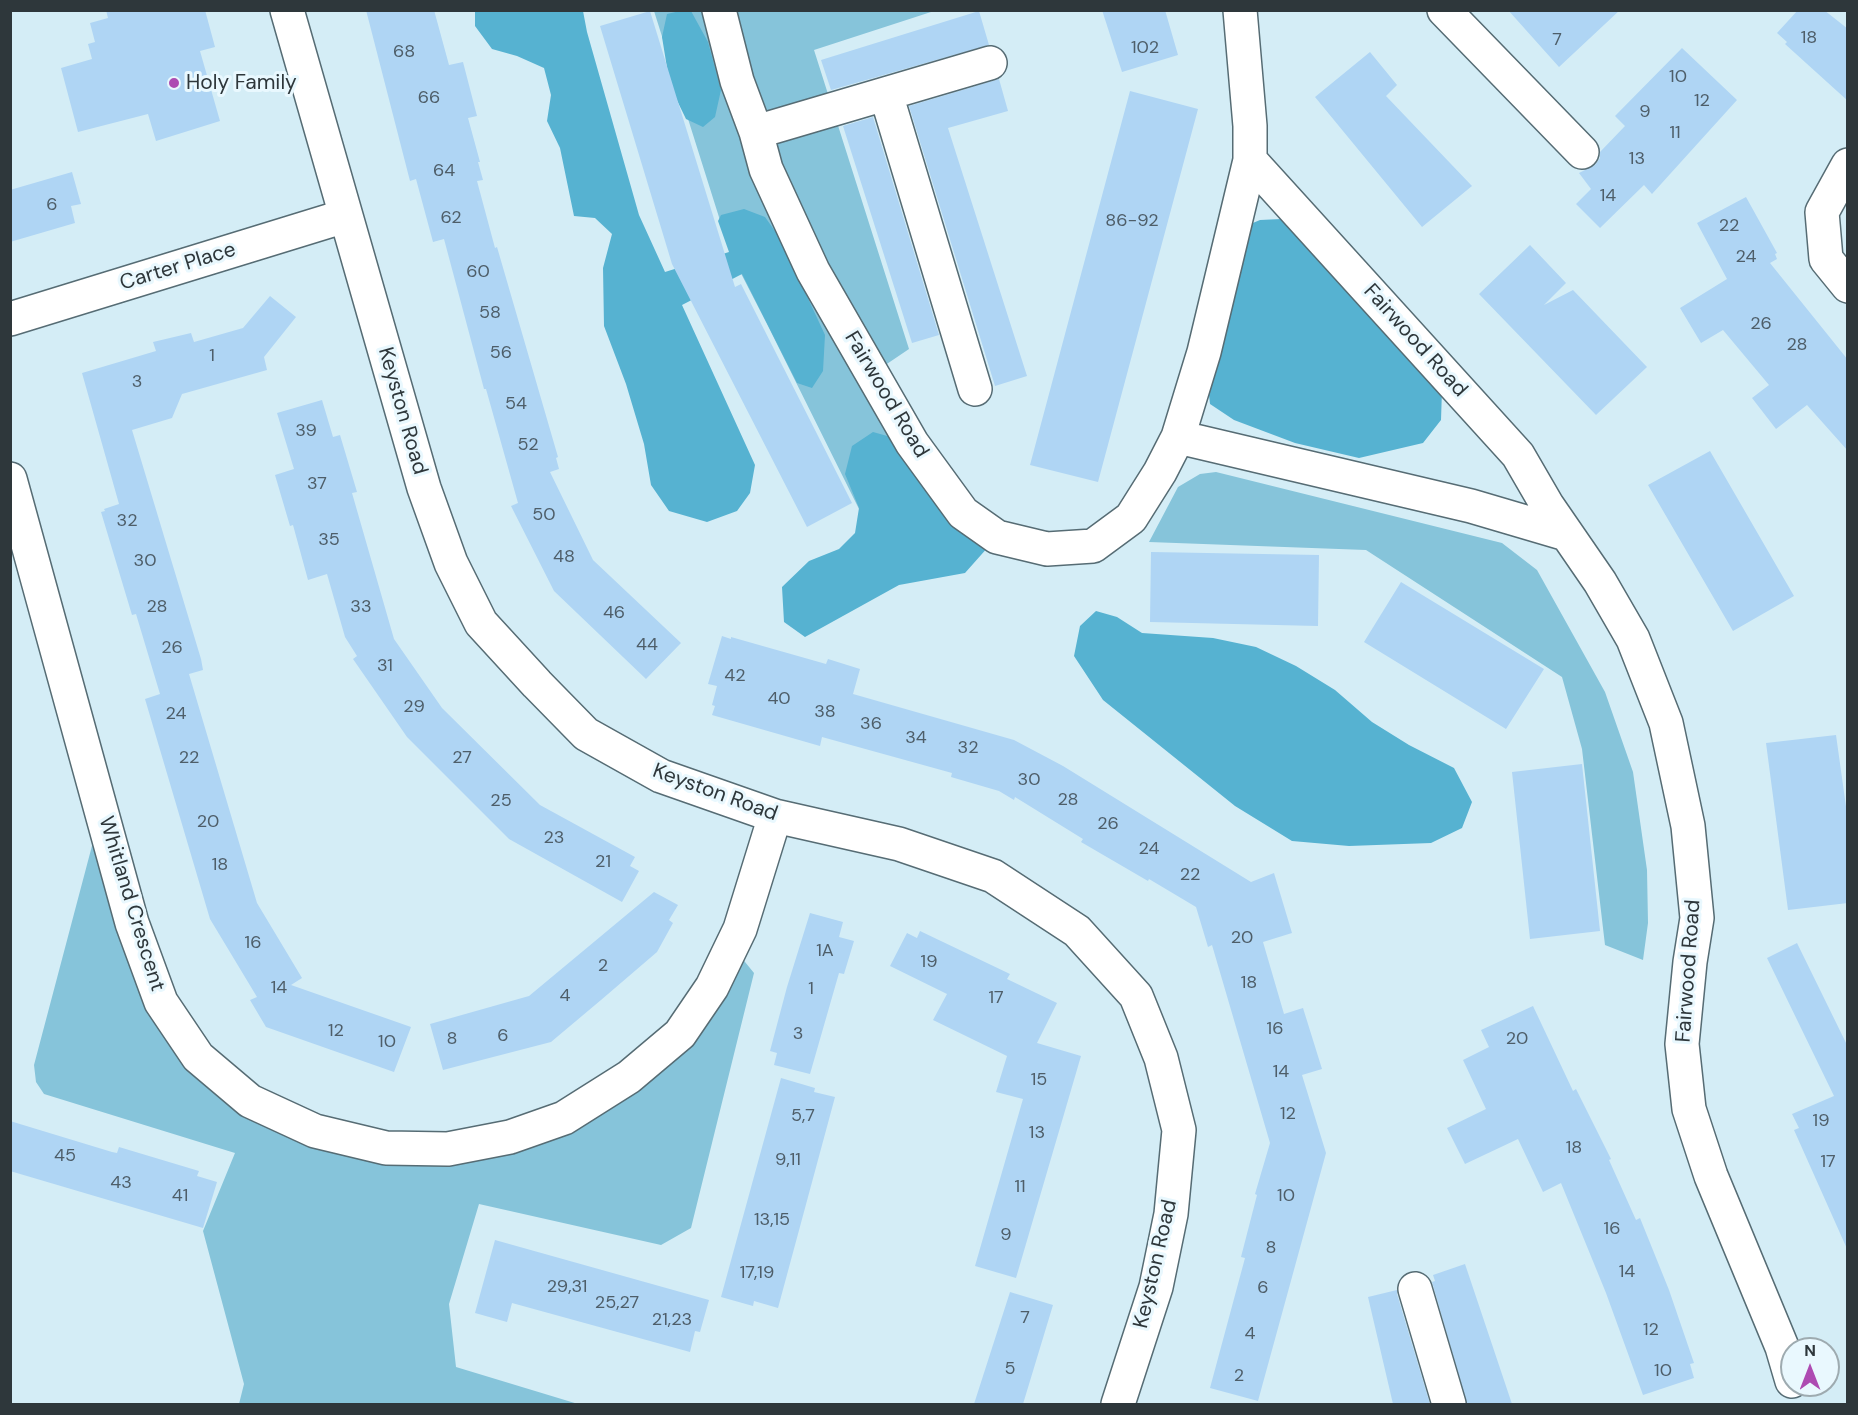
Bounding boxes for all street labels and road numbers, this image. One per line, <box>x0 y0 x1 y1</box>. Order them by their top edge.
street label: Carter Place <box>117 237 239 297</box>
street label: Fairwood Road <box>1358 279 1472 403</box>
street label: Fairwood Road <box>838 327 934 463</box>
street label: Keyston Road <box>372 344 432 478</box>
street label: Keyston Road <box>649 759 781 827</box>
street label: Whitland Crescent <box>92 813 170 995</box>
street label: Fairwood Road <box>1671 899 1707 1043</box>
street label: Keyston Road <box>1129 1197 1183 1331</box>

